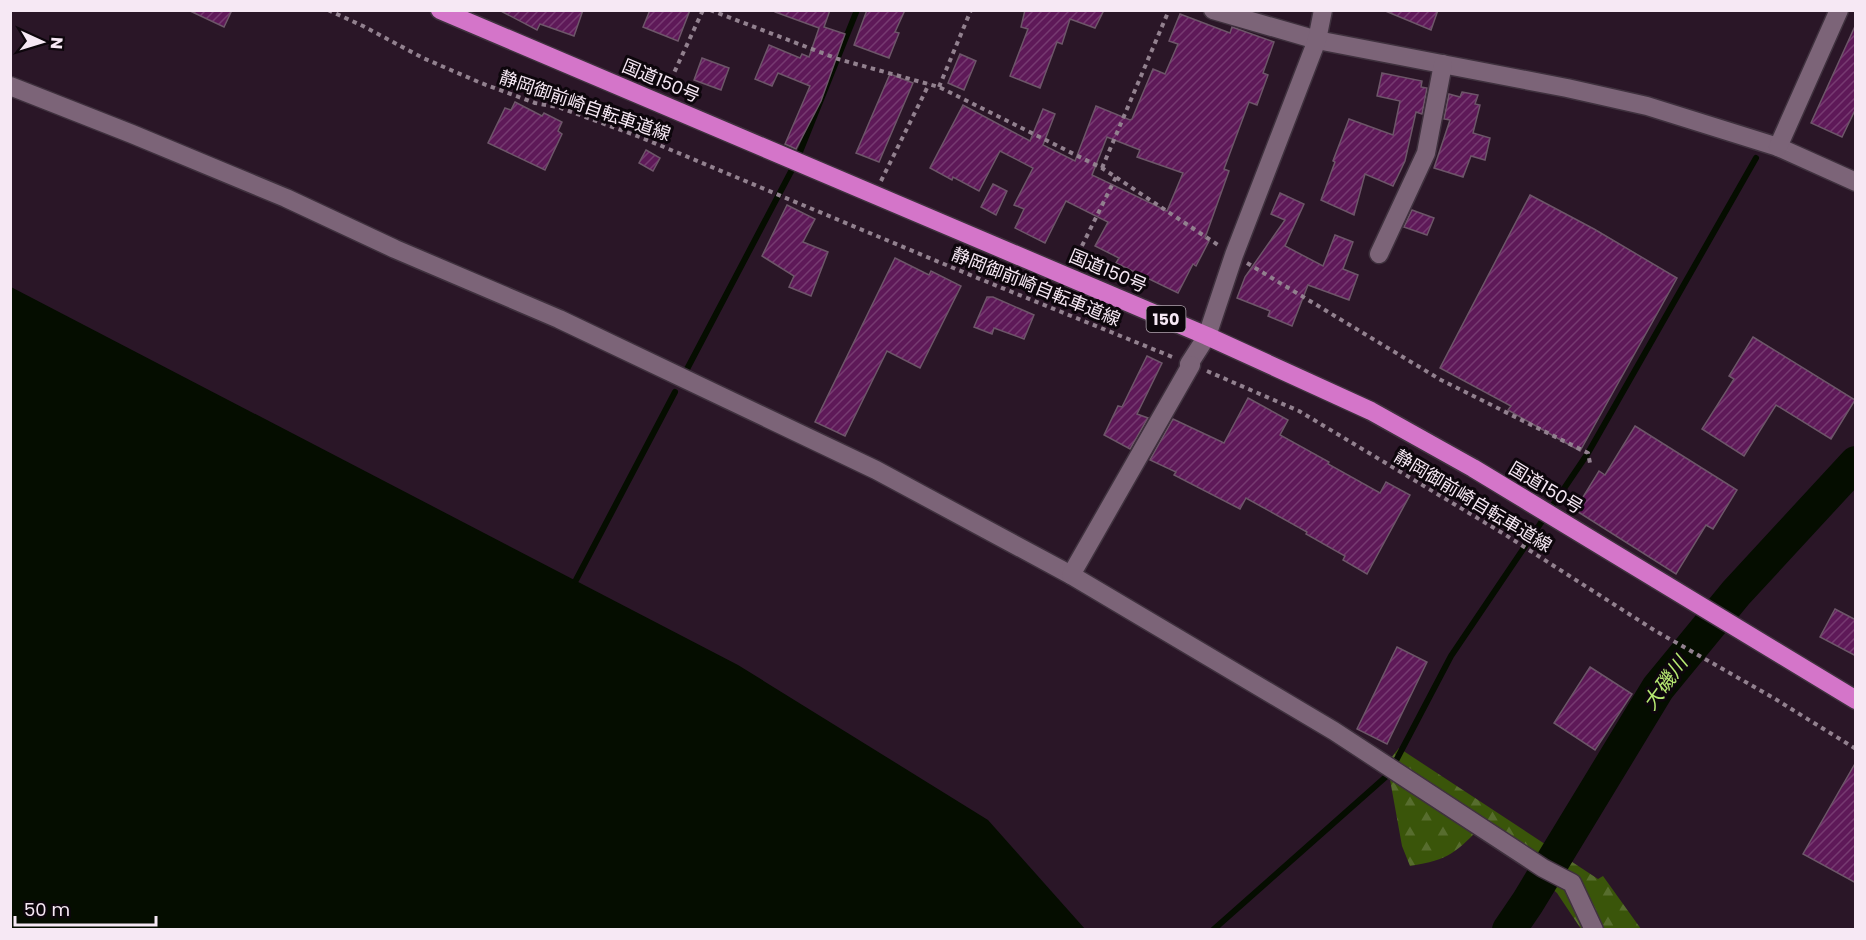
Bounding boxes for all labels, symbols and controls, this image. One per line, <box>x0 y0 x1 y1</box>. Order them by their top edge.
north arrow <box>12 12 72 72</box>
text: N <box>45 36 68 50</box>
street label: 国道150号 <box>618 53 704 108</box>
street label: 静岡御前崎自転車道線 <box>496 64 674 147</box>
street label: 静岡御前崎自転車道線 <box>948 241 1124 332</box>
street label: 国道150号 <box>1065 243 1151 298</box>
road number: 150 <box>1146 306 1186 332</box>
street label: 静岡御前崎自転車道線 <box>1390 444 1557 558</box>
street label: 国道150号 <box>1505 456 1588 519</box>
water label: 大磯川 <box>1636 649 1695 715</box>
scale bar <box>15 889 156 927</box>
text: 50 m <box>24 897 70 922</box>

